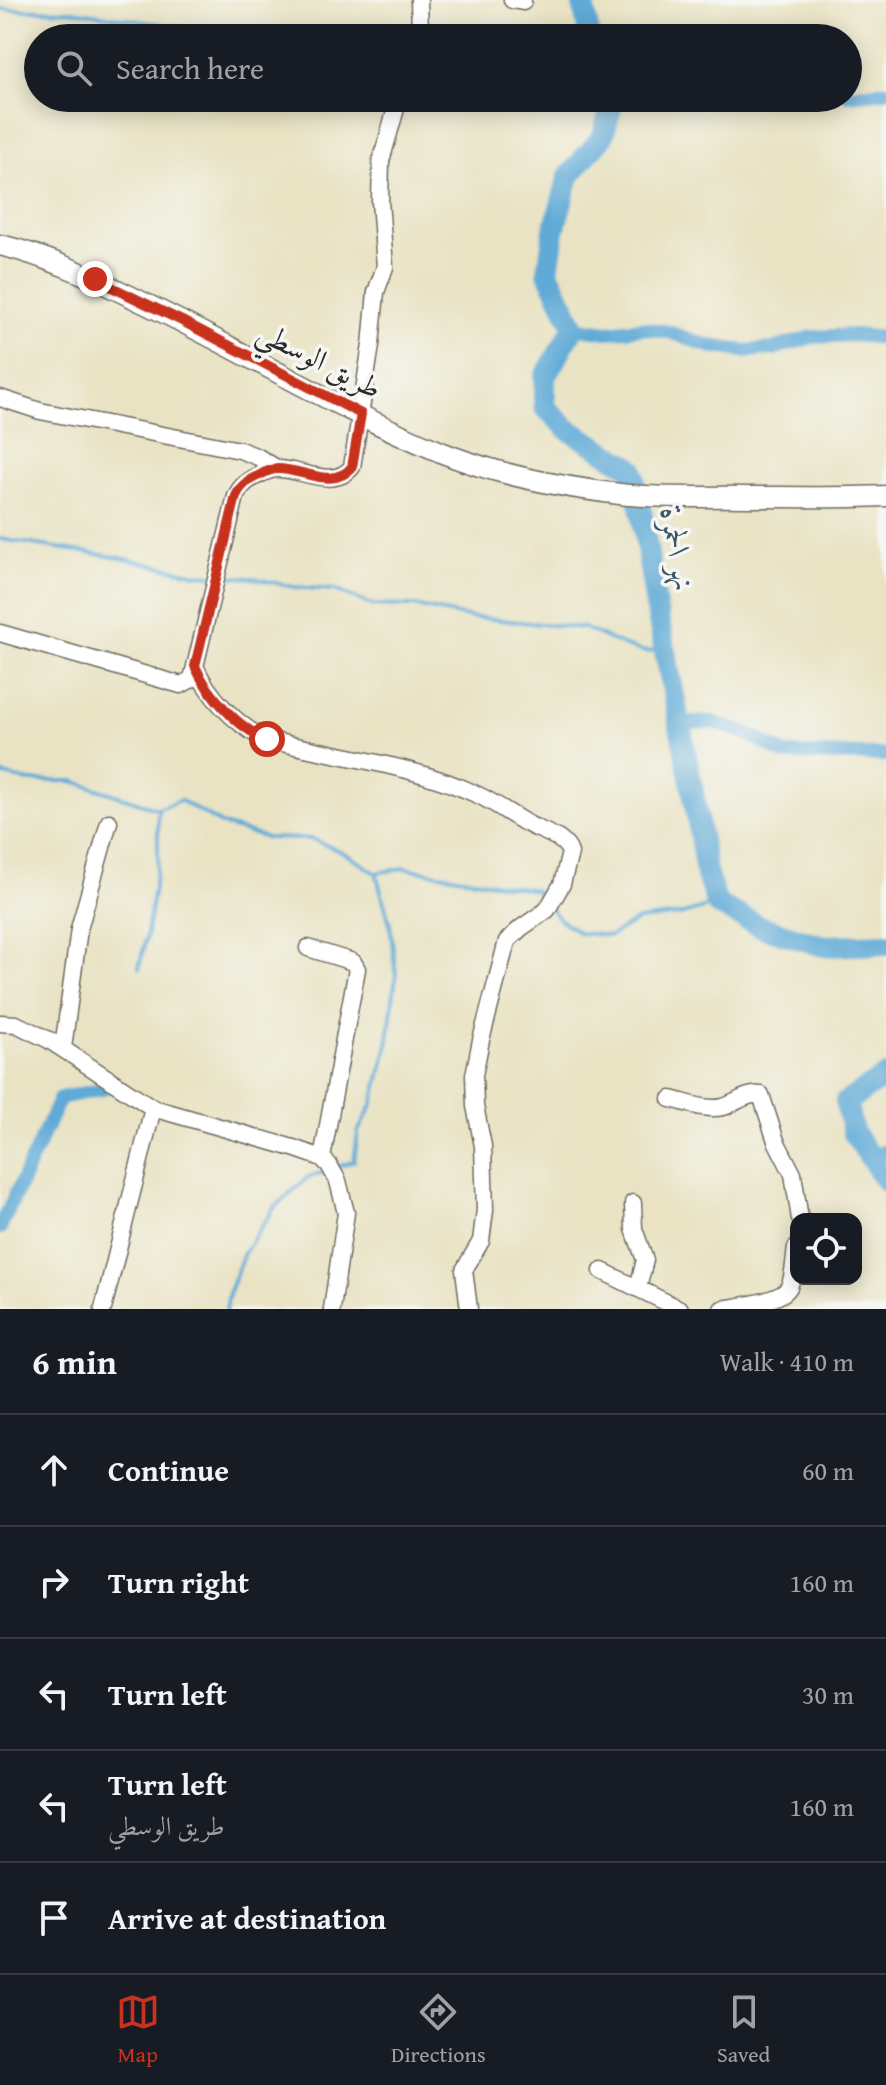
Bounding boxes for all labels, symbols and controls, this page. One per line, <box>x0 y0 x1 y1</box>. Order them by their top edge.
search box <box>24 24 862 112</box>
icon: search <box>52 46 96 90</box>
text: Search here <box>116 46 264 90</box>
route end <box>77 261 113 297</box>
street label: طريق الوسطي <box>247 309 390 415</box>
water label: نهر الحمرة <box>648 501 710 595</box>
route start <box>249 721 285 757</box>
map controls <box>790 1213 862 1285</box>
button: locate <box>790 1213 862 1285</box>
text: 6 min <box>32 1337 117 1386</box>
text: Walk · 410 m <box>720 1342 854 1381</box>
icon: ahead <box>32 1448 76 1492</box>
text: Continue <box>108 1448 229 1492</box>
text: 60 m <box>802 1451 854 1490</box>
icon: right <box>32 1560 76 1604</box>
text: Turn right <box>108 1560 249 1604</box>
text: 160 m <box>789 1563 854 1602</box>
icon: left <box>32 1672 76 1716</box>
text: Turn left <box>108 1672 227 1716</box>
text: 30 m <box>802 1675 854 1714</box>
text: Turn left <box>108 1762 227 1806</box>
icon: left <box>32 1784 76 1828</box>
text: 160 m <box>789 1787 854 1826</box>
text: طريق الوسطي <box>108 1806 225 1845</box>
icon: arrive <box>32 1896 76 1940</box>
text: Arrive at destination <box>108 1896 386 1940</box>
tab: Map <box>116 1990 160 2070</box>
tab: Directions <box>391 1990 486 2070</box>
tab: Saved <box>717 1990 770 2070</box>

